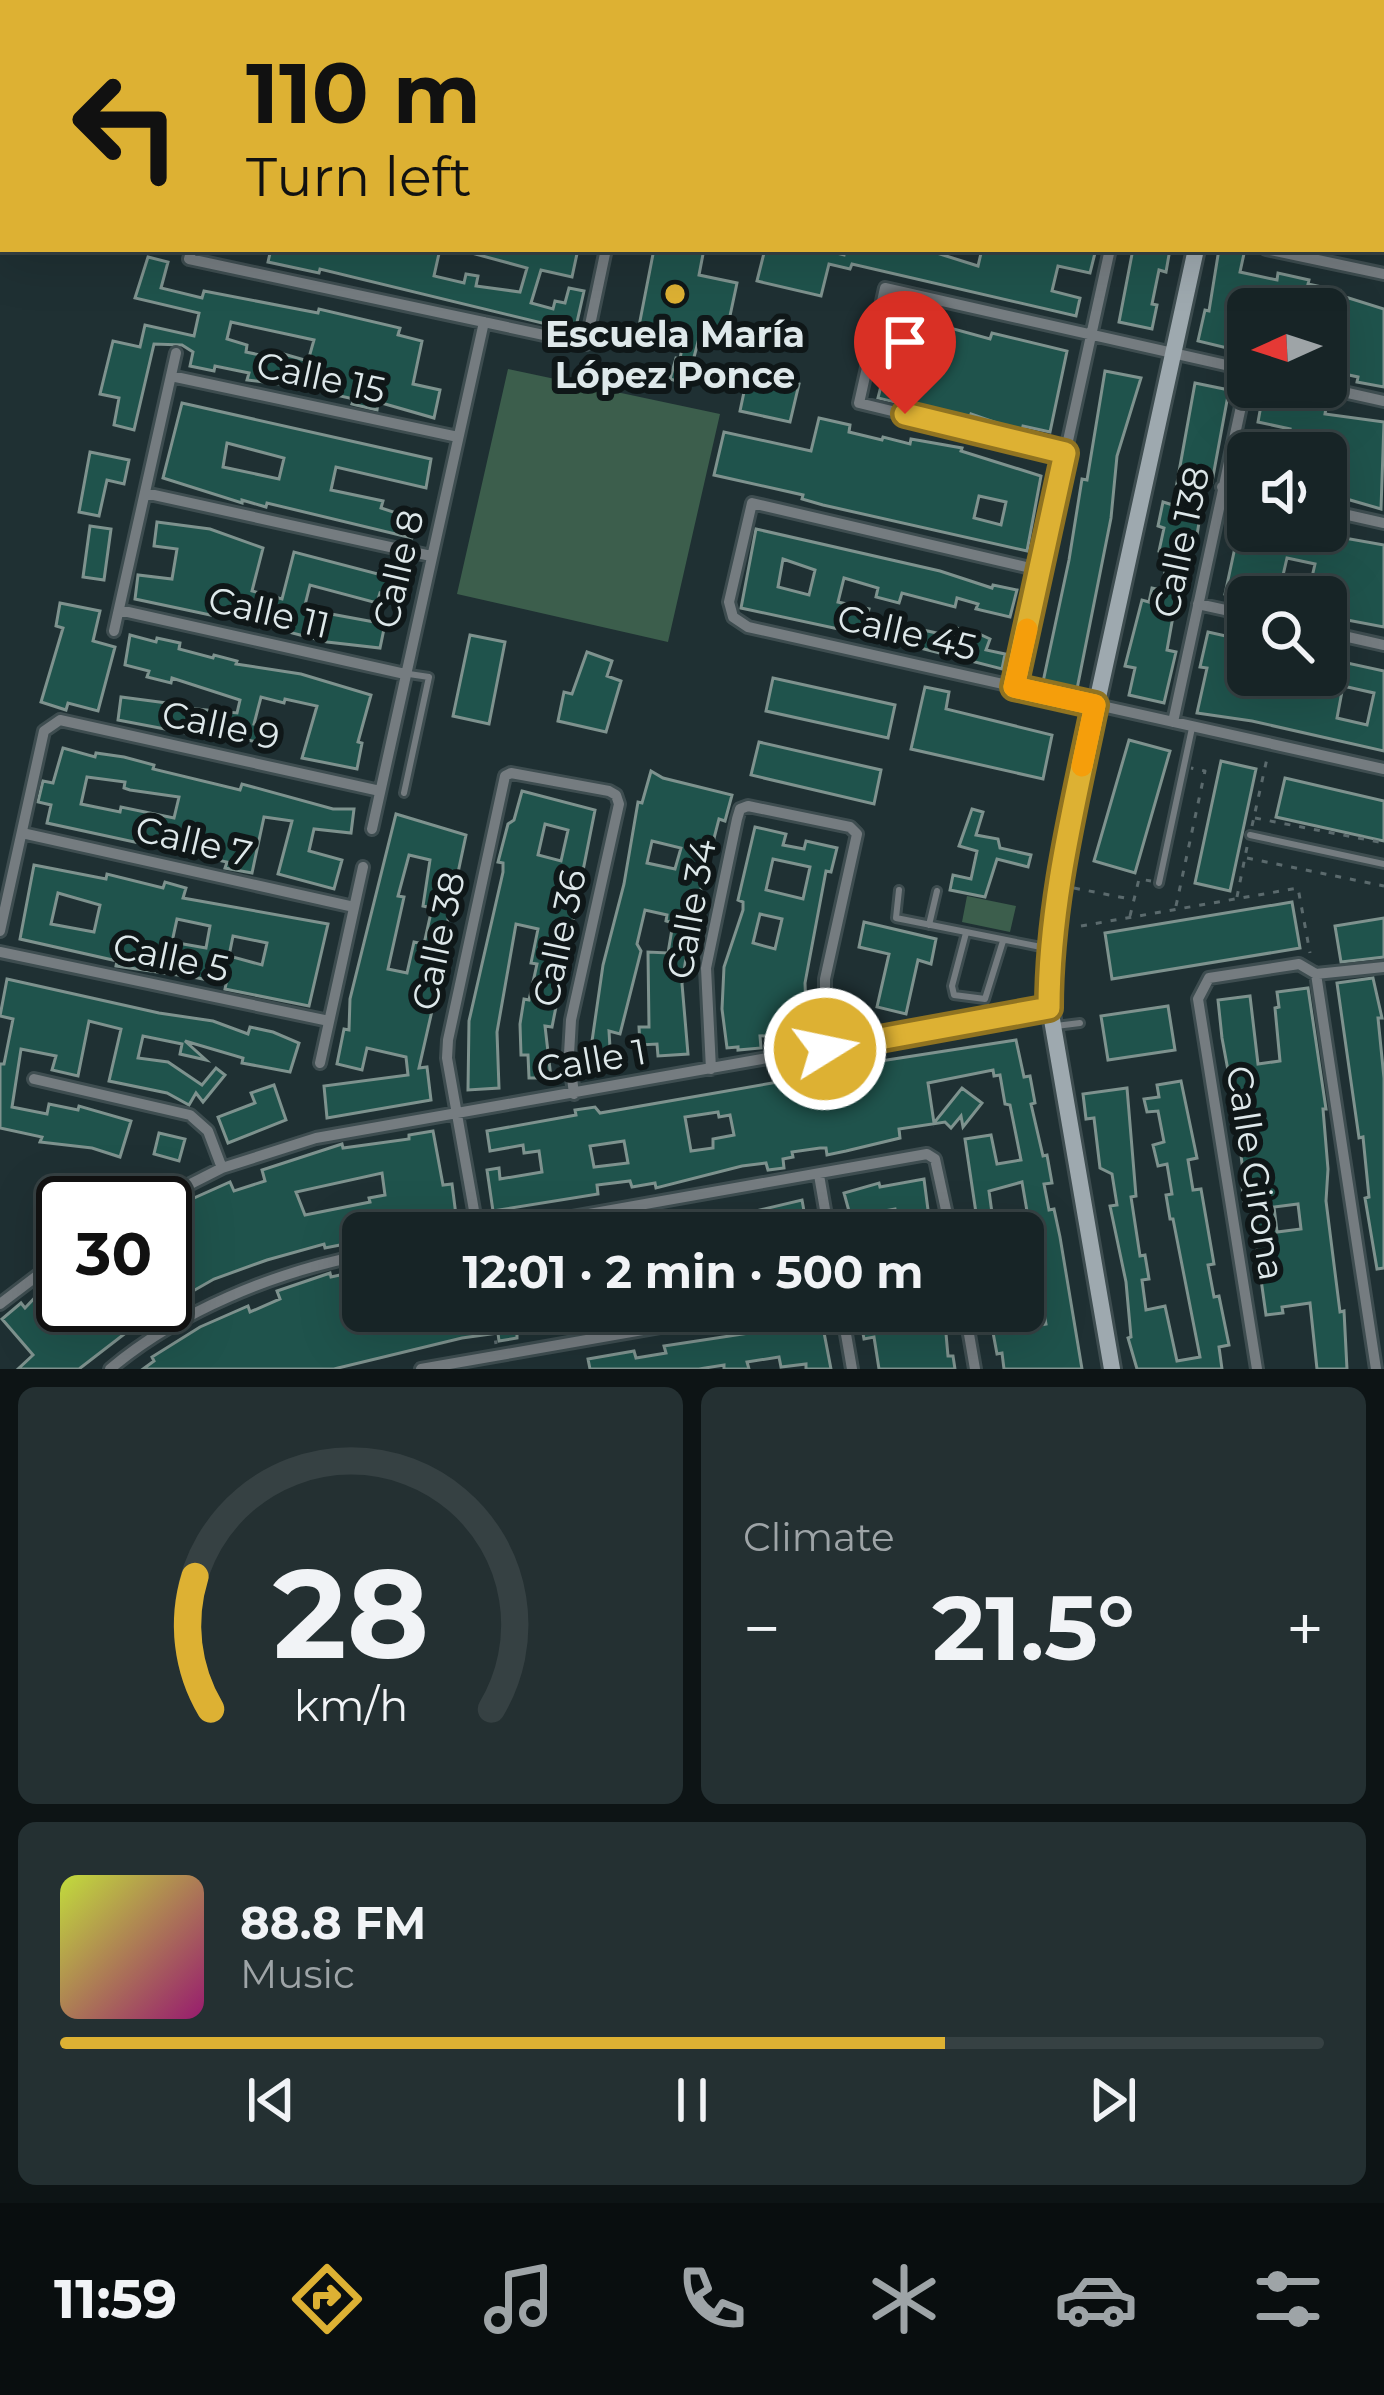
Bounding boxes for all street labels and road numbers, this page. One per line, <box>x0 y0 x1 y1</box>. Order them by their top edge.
street label: Calle 15 <box>253 342 389 412</box>
street label: Calle 138 <box>1144 462 1218 622</box>
street label: Calle 8 <box>363 506 433 632</box>
street label: Calle 11 <box>204 577 334 647</box>
street label: Calle 45 <box>833 595 981 669</box>
street label: Calle 9 <box>158 691 284 759</box>
street label: Calle 7 <box>131 806 257 876</box>
street label: Calle 34 <box>657 835 725 982</box>
street label: Calle 36 <box>523 865 595 1011</box>
street label: Calle 38 <box>402 868 474 1014</box>
street label: Calle 5 <box>109 923 233 991</box>
street label: Calle 1 <box>533 1029 649 1091</box>
street label: Calle Girona <box>1217 1063 1295 1283</box>

